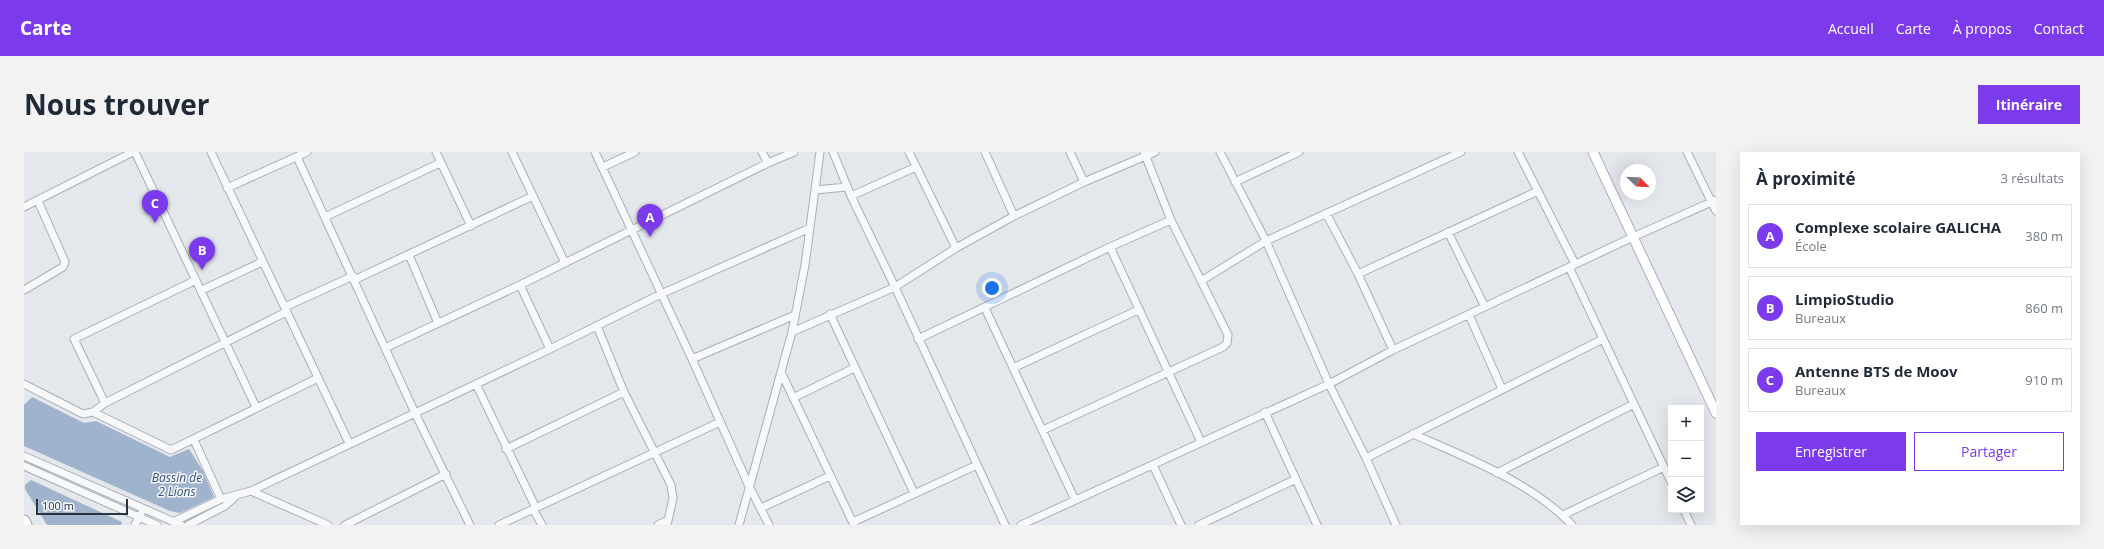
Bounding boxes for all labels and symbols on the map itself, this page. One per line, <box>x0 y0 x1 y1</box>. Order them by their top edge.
north arrow <box>1620 164 1656 200</box>
pin: C <box>142 190 168 223</box>
pin: A <box>637 204 663 237</box>
pin: B <box>189 237 215 270</box>
your location <box>982 278 1002 298</box>
water label: Bassin de 2 Lions <box>152 469 202 500</box>
scale bar <box>36 497 128 516</box>

